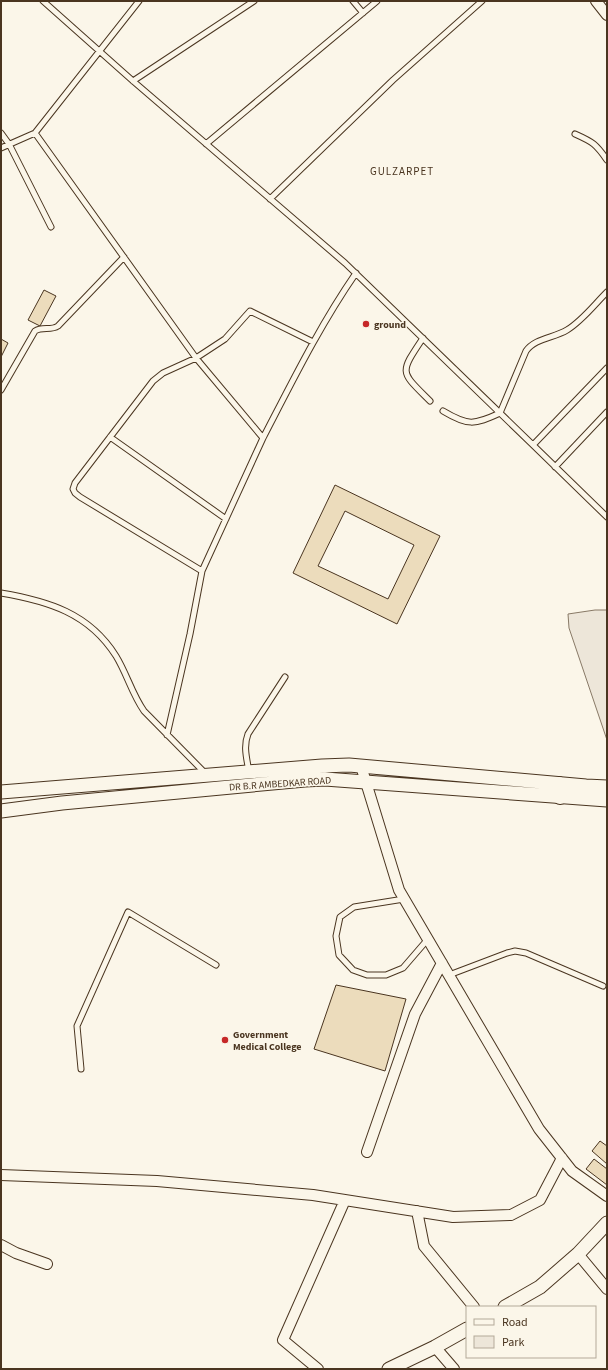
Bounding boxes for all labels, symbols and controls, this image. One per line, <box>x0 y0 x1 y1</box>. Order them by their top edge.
district label: GULZARPET <box>370 164 434 179</box>
place label: ground <box>374 318 406 332</box>
marker: ground <box>361 319 371 329</box>
street label: DR B.R AMBEDKAR ROAD <box>228 773 332 795</box>
place label: Government Medical College <box>233 1028 302 1054</box>
marker: Government Medical College <box>220 1035 230 1045</box>
legend <box>466 1306 596 1358</box>
text: Road <box>502 1314 528 1331</box>
text: Park <box>502 1334 524 1351</box>

